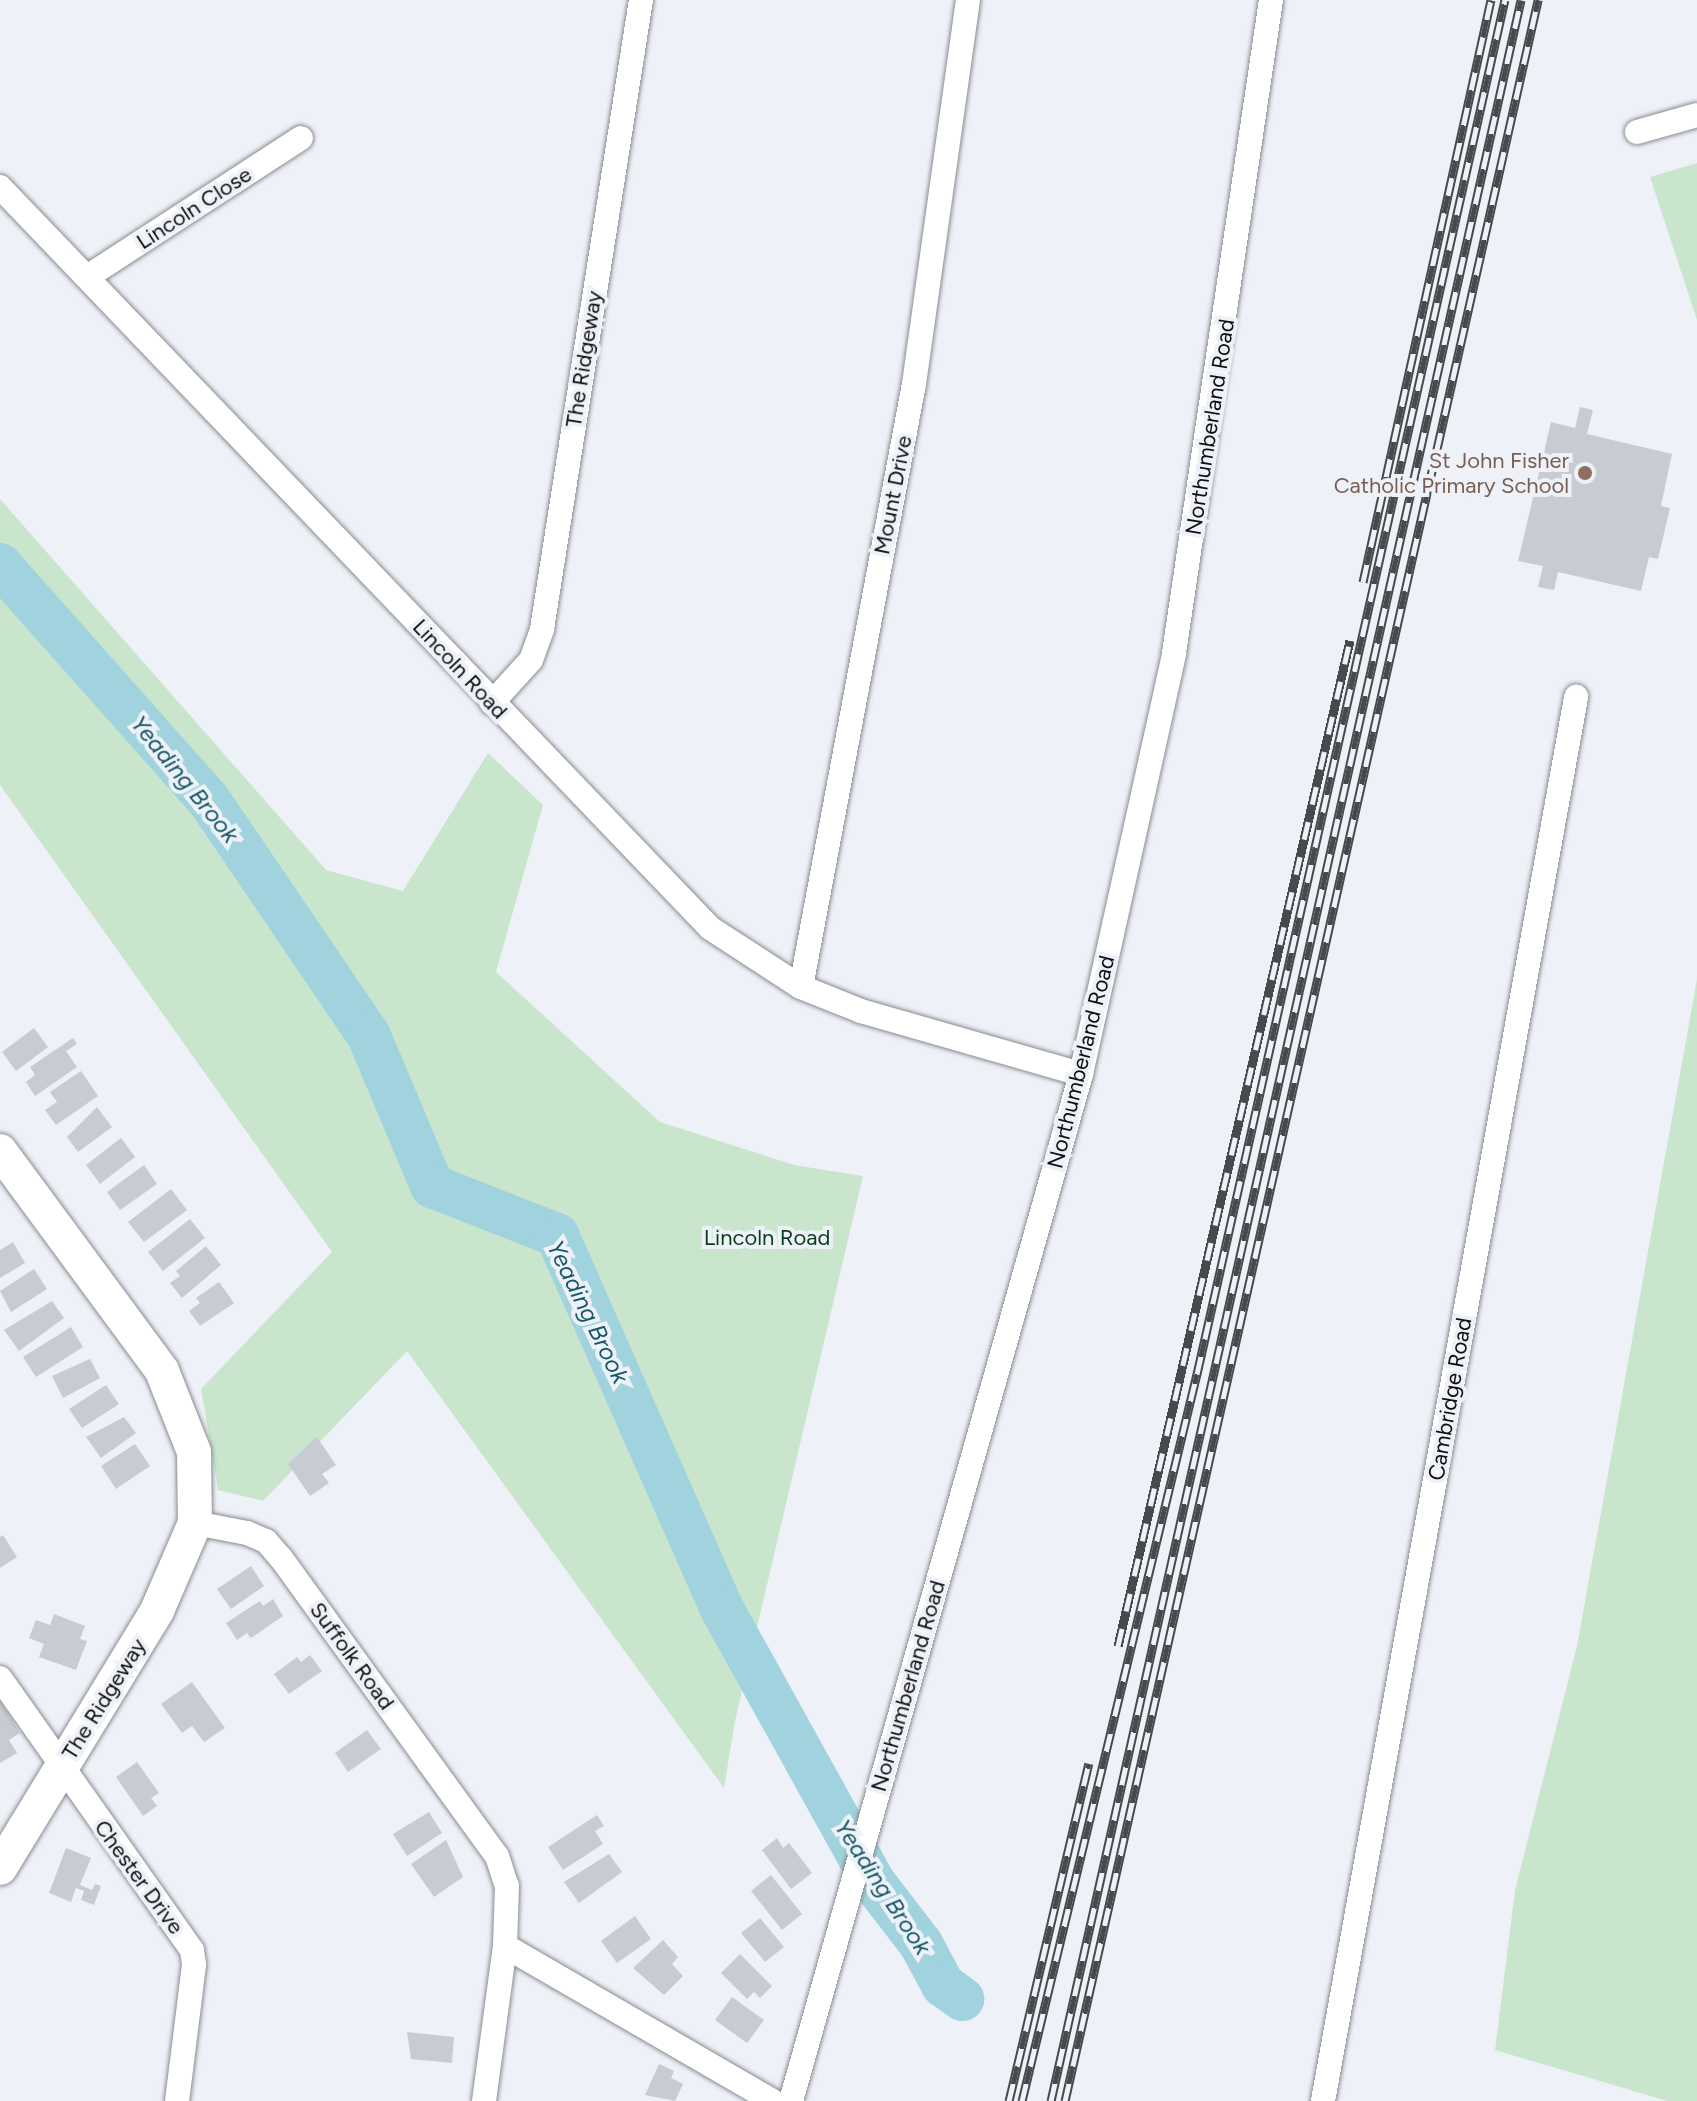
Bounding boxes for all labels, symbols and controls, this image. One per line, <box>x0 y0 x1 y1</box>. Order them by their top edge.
street label: Lincoln Close <box>132 161 256 255</box>
street label: The Ridgeway <box>560 289 608 429</box>
street label: Northumberland Road <box>1180 317 1240 537</box>
street label: Mount Drive <box>869 433 917 557</box>
place label: St John Fisher Catholic Primary School <box>1334 447 1569 498</box>
marker: St John Fisher Catholic Primary School <box>1576 464 1594 482</box>
street label: Lincoln Road <box>407 614 513 724</box>
water label: Yeading Brook <box>125 709 245 849</box>
street label: Northumberland Road <box>1042 953 1120 1171</box>
park label: Lincoln Road <box>704 1225 830 1251</box>
water label: Yeading Brook <box>541 1236 635 1388</box>
street label: Cambridge Road <box>1423 1315 1477 1483</box>
street label: Northumberland Road <box>865 1577 951 1795</box>
street label: Suffolk Road <box>304 1597 400 1715</box>
street label: The Ridgeway <box>56 1634 152 1764</box>
water label: Yeading Brook <box>829 1814 937 1960</box>
street label: Chester Drive <box>89 1815 189 1939</box>

